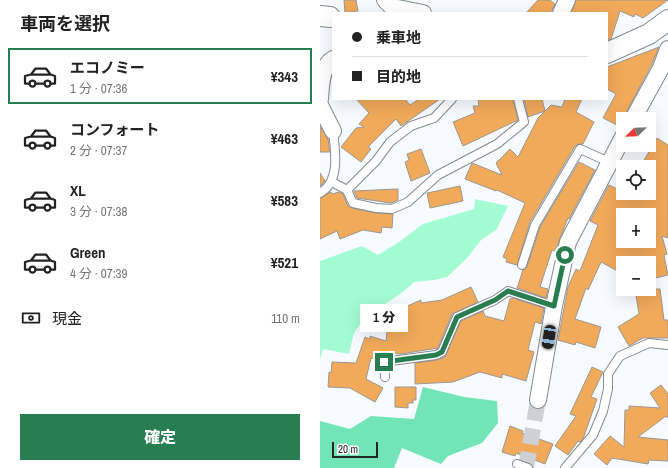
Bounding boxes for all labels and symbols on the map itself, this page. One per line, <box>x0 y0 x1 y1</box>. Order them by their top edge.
north arrow <box>616 112 656 152</box>
route start <box>556 246 574 264</box>
callout: 1 分 <box>360 304 408 332</box>
car <box>541 324 557 350</box>
route end <box>375 353 393 371</box>
scale bar <box>332 440 378 459</box>

